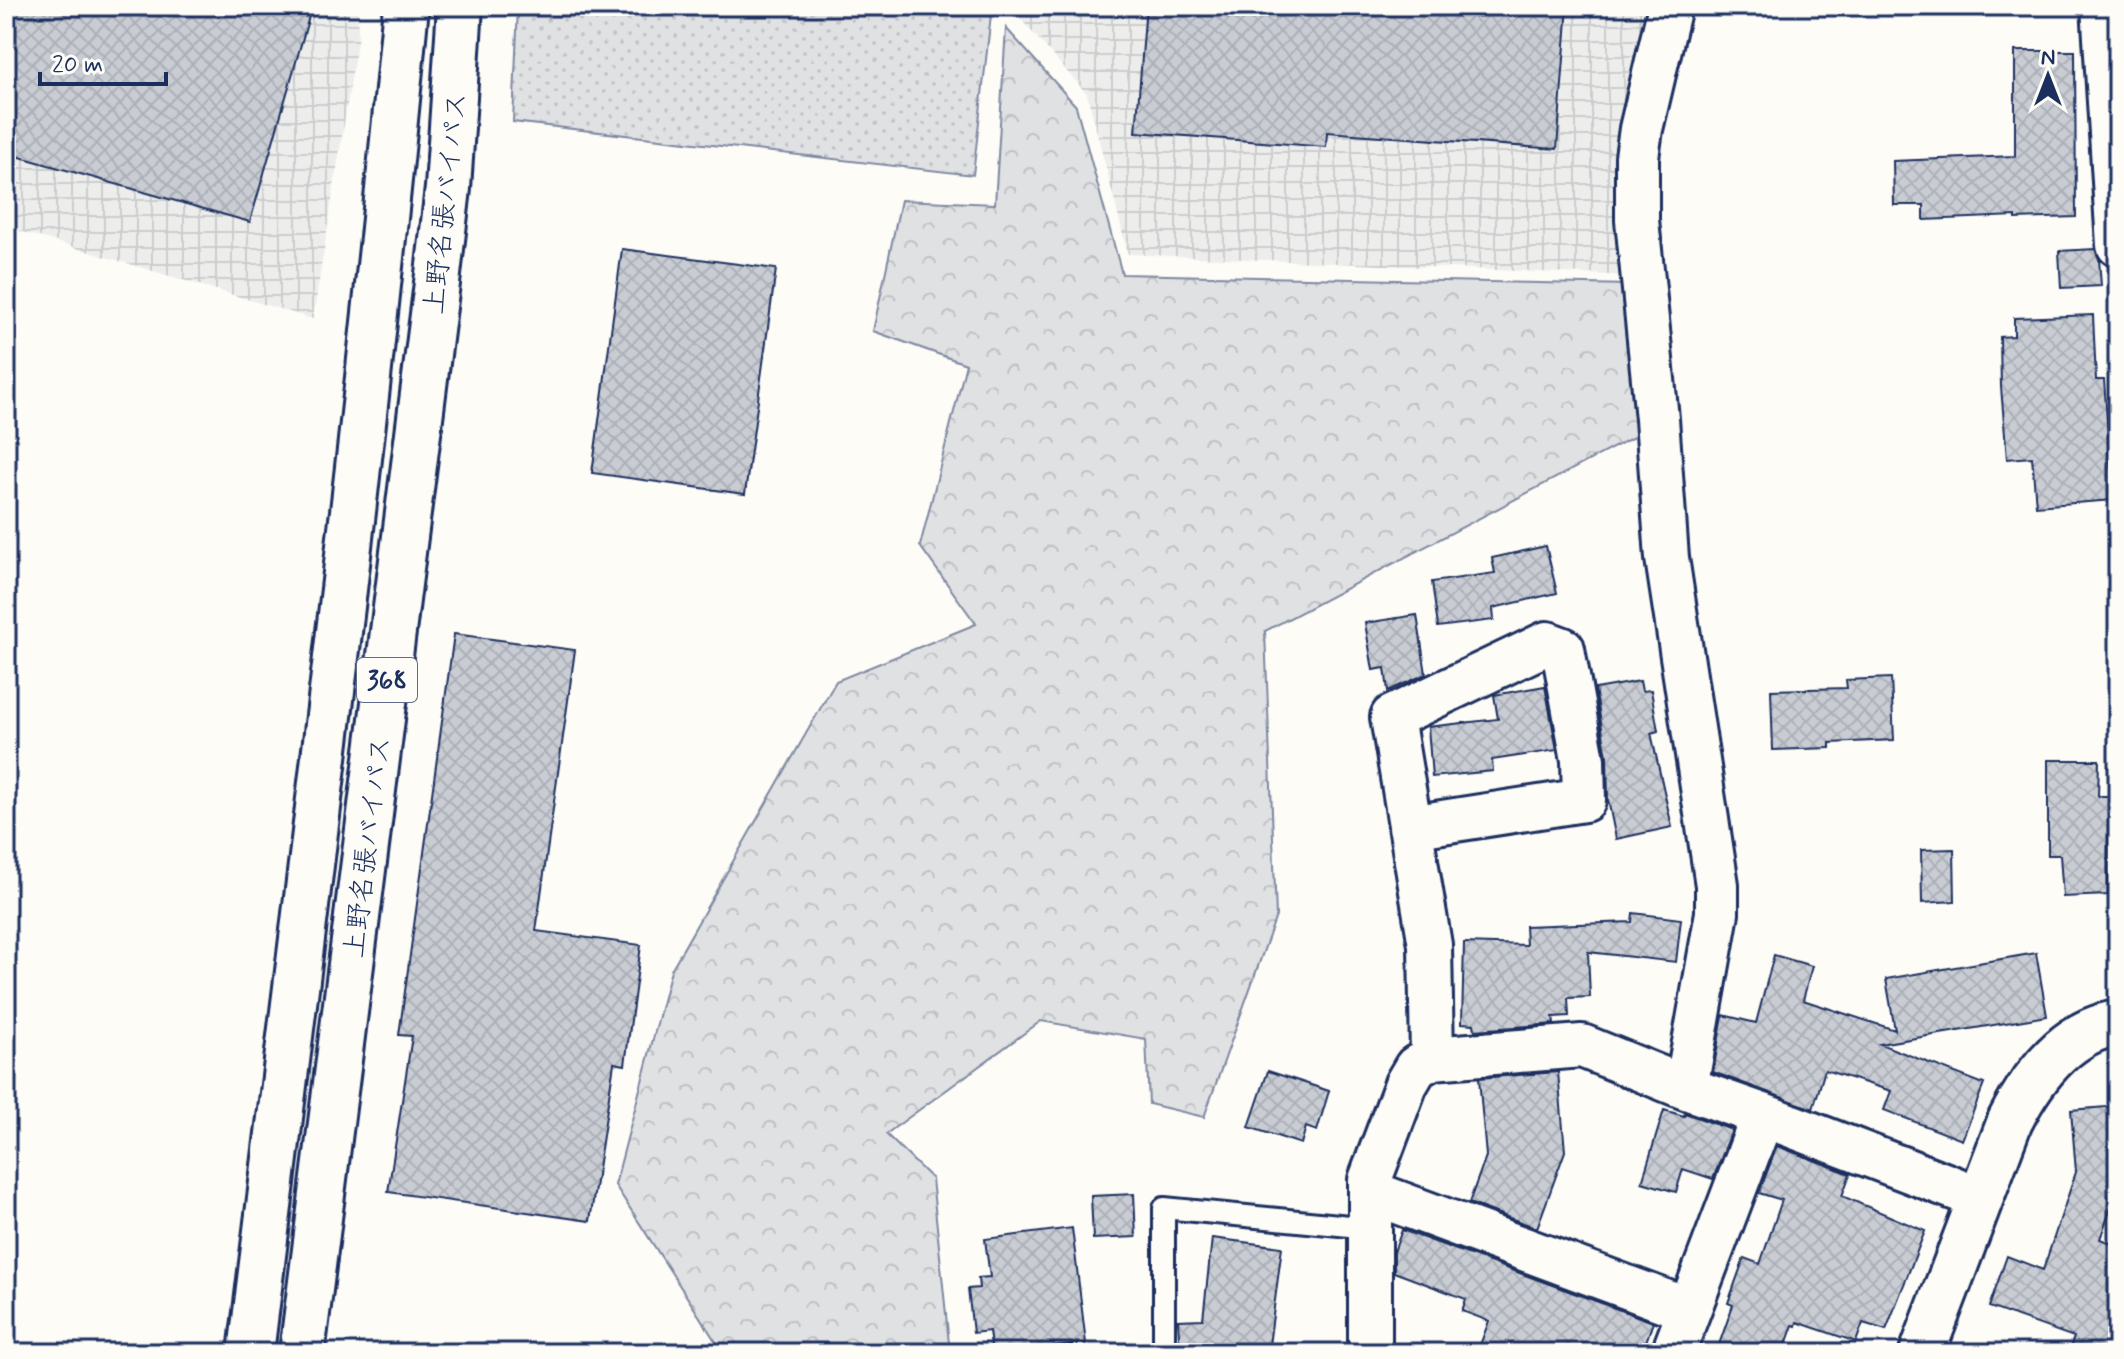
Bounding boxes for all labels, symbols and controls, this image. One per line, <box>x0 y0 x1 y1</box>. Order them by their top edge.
scale bar <box>40 36 166 86</box>
north arrow <box>2008 36 2088 116</box>
text: N <box>2041 44 2055 72</box>
text: 20 m <box>52 50 103 81</box>
street label: 上野名張バイパス <box>416 90 477 316</box>
road number: 368 <box>357 658 417 702</box>
street label: 上野名張バイパス <box>337 734 400 960</box>

